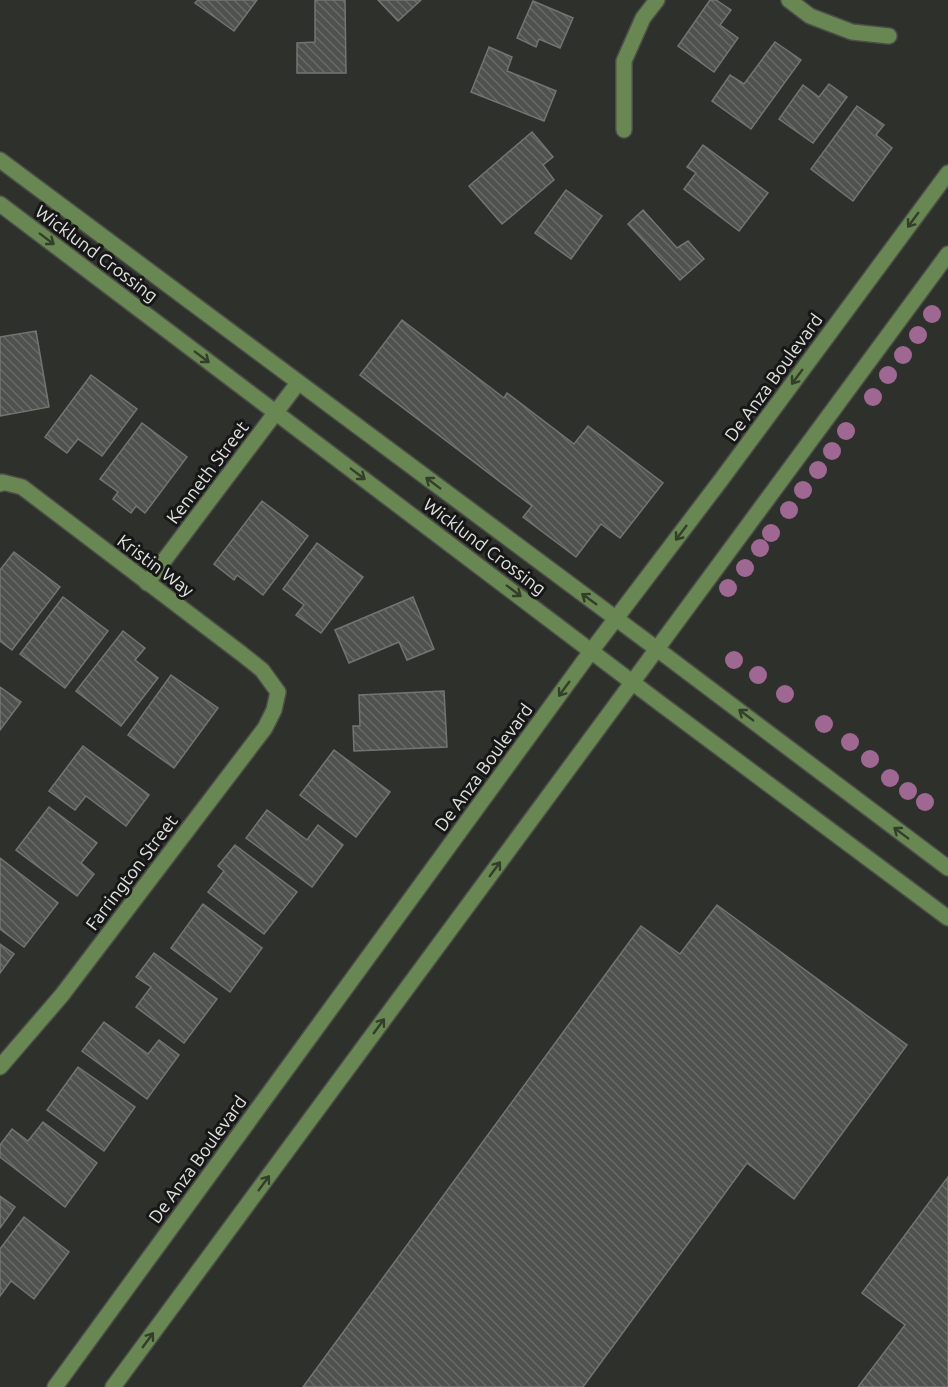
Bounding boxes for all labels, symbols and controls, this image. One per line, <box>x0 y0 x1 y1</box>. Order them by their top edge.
street label: Wicklund Crossing <box>32 201 162 305</box>
one-way arrow <box>907 211 919 227</box>
one-way arrow <box>38 233 54 246</box>
street label: De Anza Boulevard <box>720 309 826 445</box>
one-way arrow <box>194 351 210 363</box>
one-way arrow <box>791 368 804 384</box>
street label: Kenneth Street <box>162 417 252 527</box>
one-way arrow <box>350 468 366 481</box>
one-way arrow <box>425 477 441 489</box>
street label: Wicklund Crossing <box>420 494 550 598</box>
one-way arrow <box>675 525 687 541</box>
street label: Kristin Way <box>114 530 198 600</box>
one-way arrow <box>505 585 521 598</box>
one-way arrow <box>582 593 598 605</box>
one-way arrow <box>558 681 570 697</box>
street label: De Anza Boulevard <box>430 699 536 835</box>
one-way arrow <box>738 709 754 722</box>
street label: Farrington Street <box>81 811 181 933</box>
one-way arrow <box>894 827 910 839</box>
one-way arrow <box>489 861 501 877</box>
one-way arrow <box>373 1018 385 1034</box>
street label: De Anza Boulevard <box>144 1091 250 1227</box>
one-way arrow <box>257 1175 270 1191</box>
one-way arrow <box>142 1332 154 1348</box>

